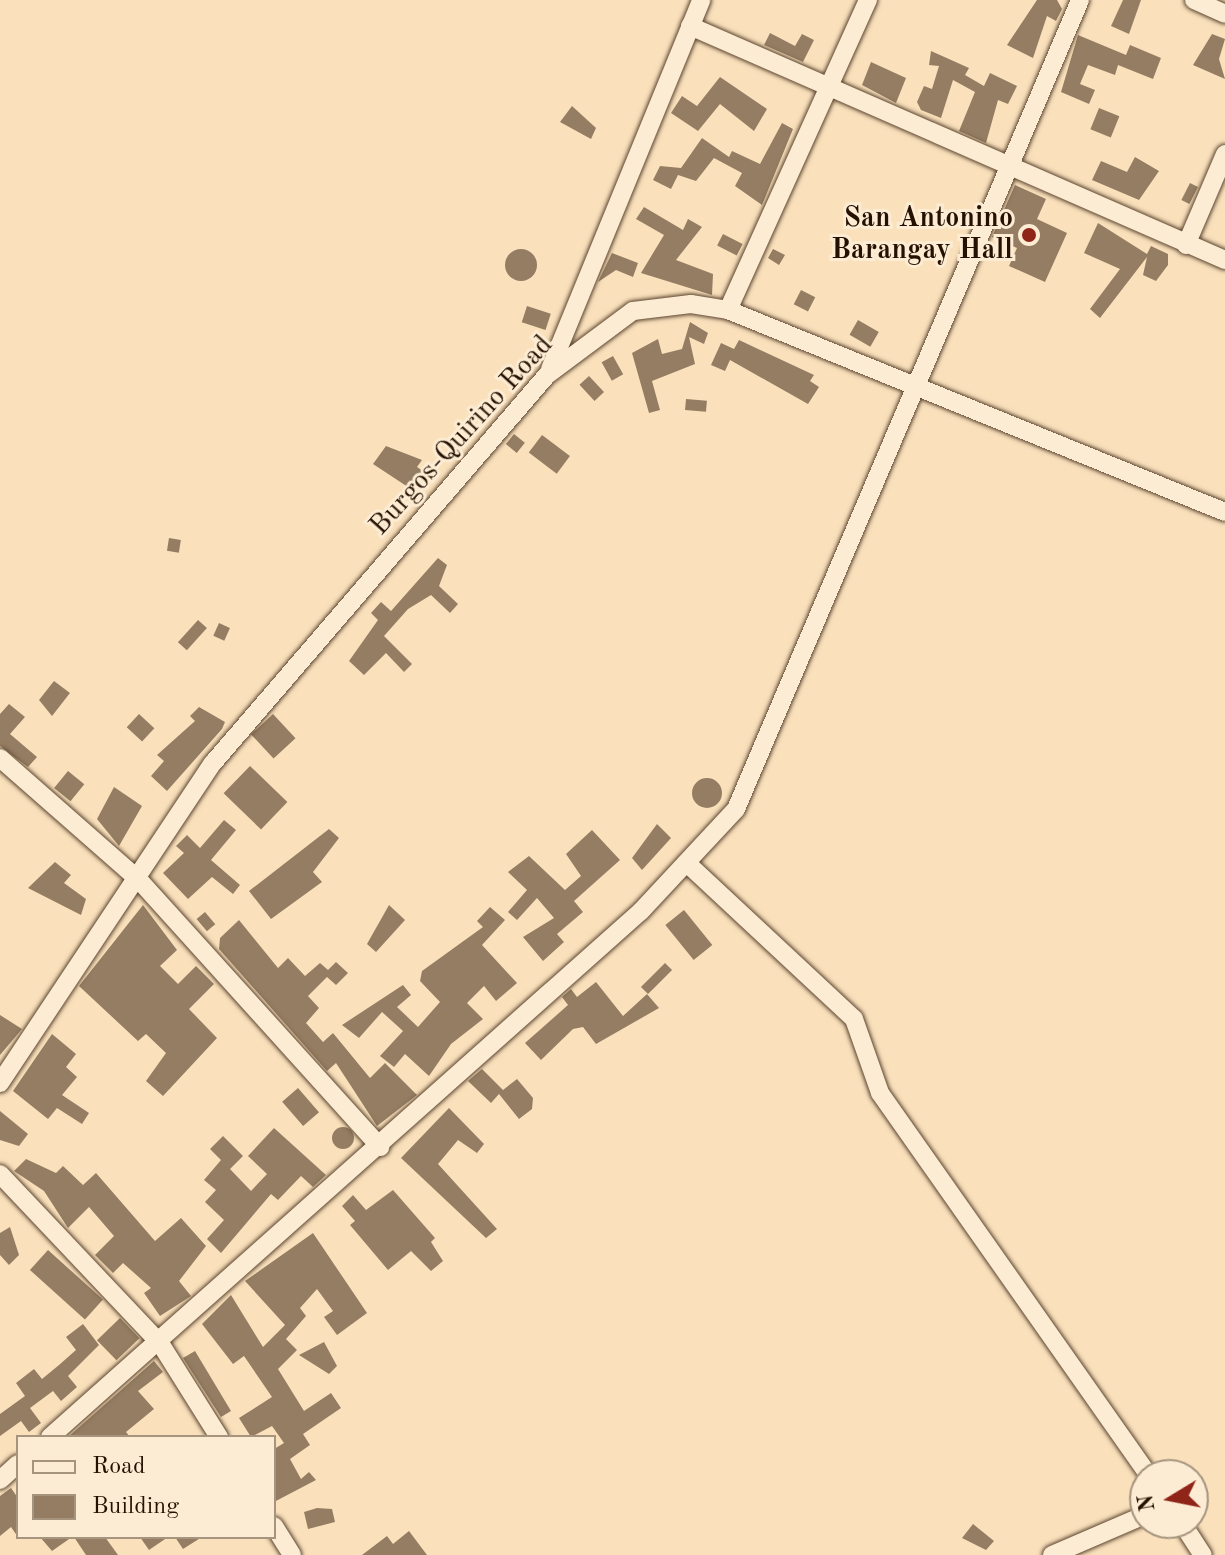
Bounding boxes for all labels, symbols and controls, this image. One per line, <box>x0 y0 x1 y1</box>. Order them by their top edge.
place label: San Antonino Barangay Hall <box>831 202 1013 268</box>
marker: San Antonino Barangay Hall <box>1020 226 1038 244</box>
street label: Burgos-Quirino Road <box>363 329 561 543</box>
legend <box>16 1435 276 1539</box>
text: Road <box>92 1455 145 1479</box>
north arrow <box>1129 1459 1209 1539</box>
text: N <box>1135 1493 1160 1513</box>
text: Building <box>92 1495 179 1519</box>

